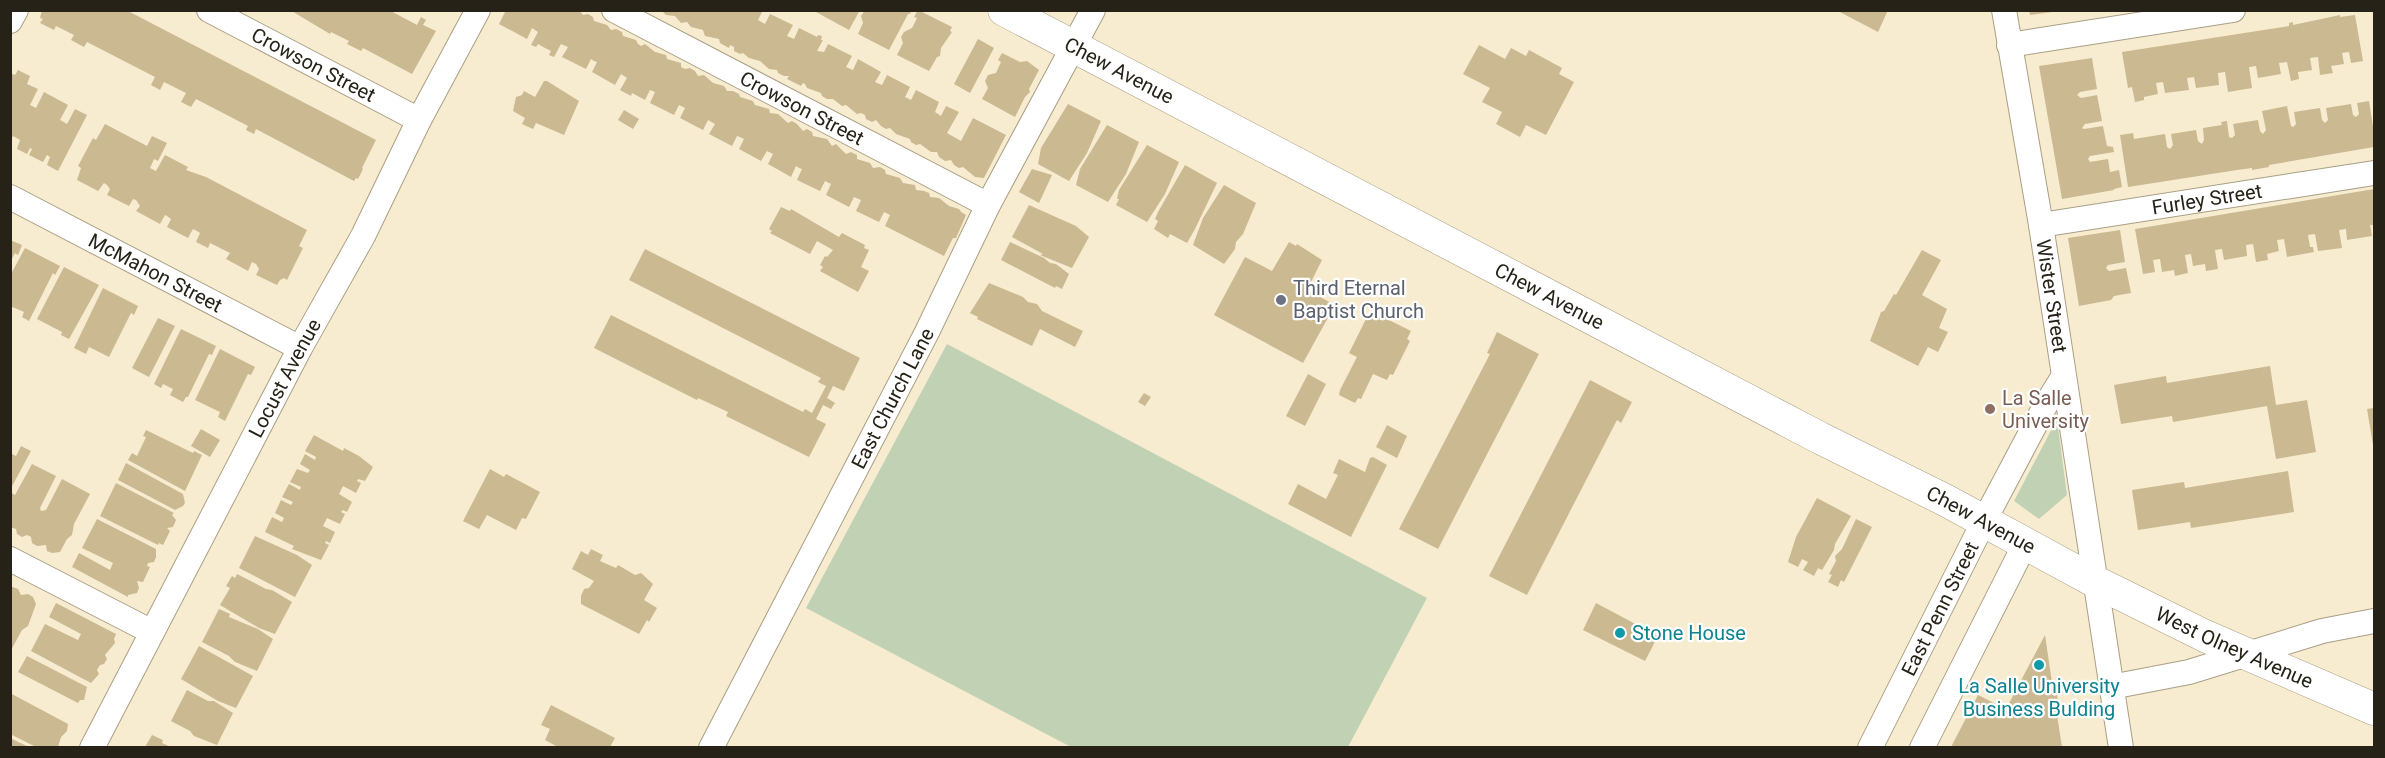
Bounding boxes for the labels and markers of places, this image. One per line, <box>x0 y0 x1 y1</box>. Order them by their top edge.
place label: Third Eternal Baptist Church <box>1293 276 1424 323</box>
marker: Third Eternal Baptist Church <box>1274 293 1288 307</box>
place label: La Salle University <box>2002 386 2090 433</box>
marker: La Salle University <box>1983 402 1997 416</box>
place label: Stone House <box>1632 621 1746 645</box>
marker: Stone House <box>1613 626 1627 640</box>
marker: La Salle University Business Bulding <box>2032 658 2046 672</box>
place label: La Salle University Business Bulding <box>1958 674 2120 721</box>

